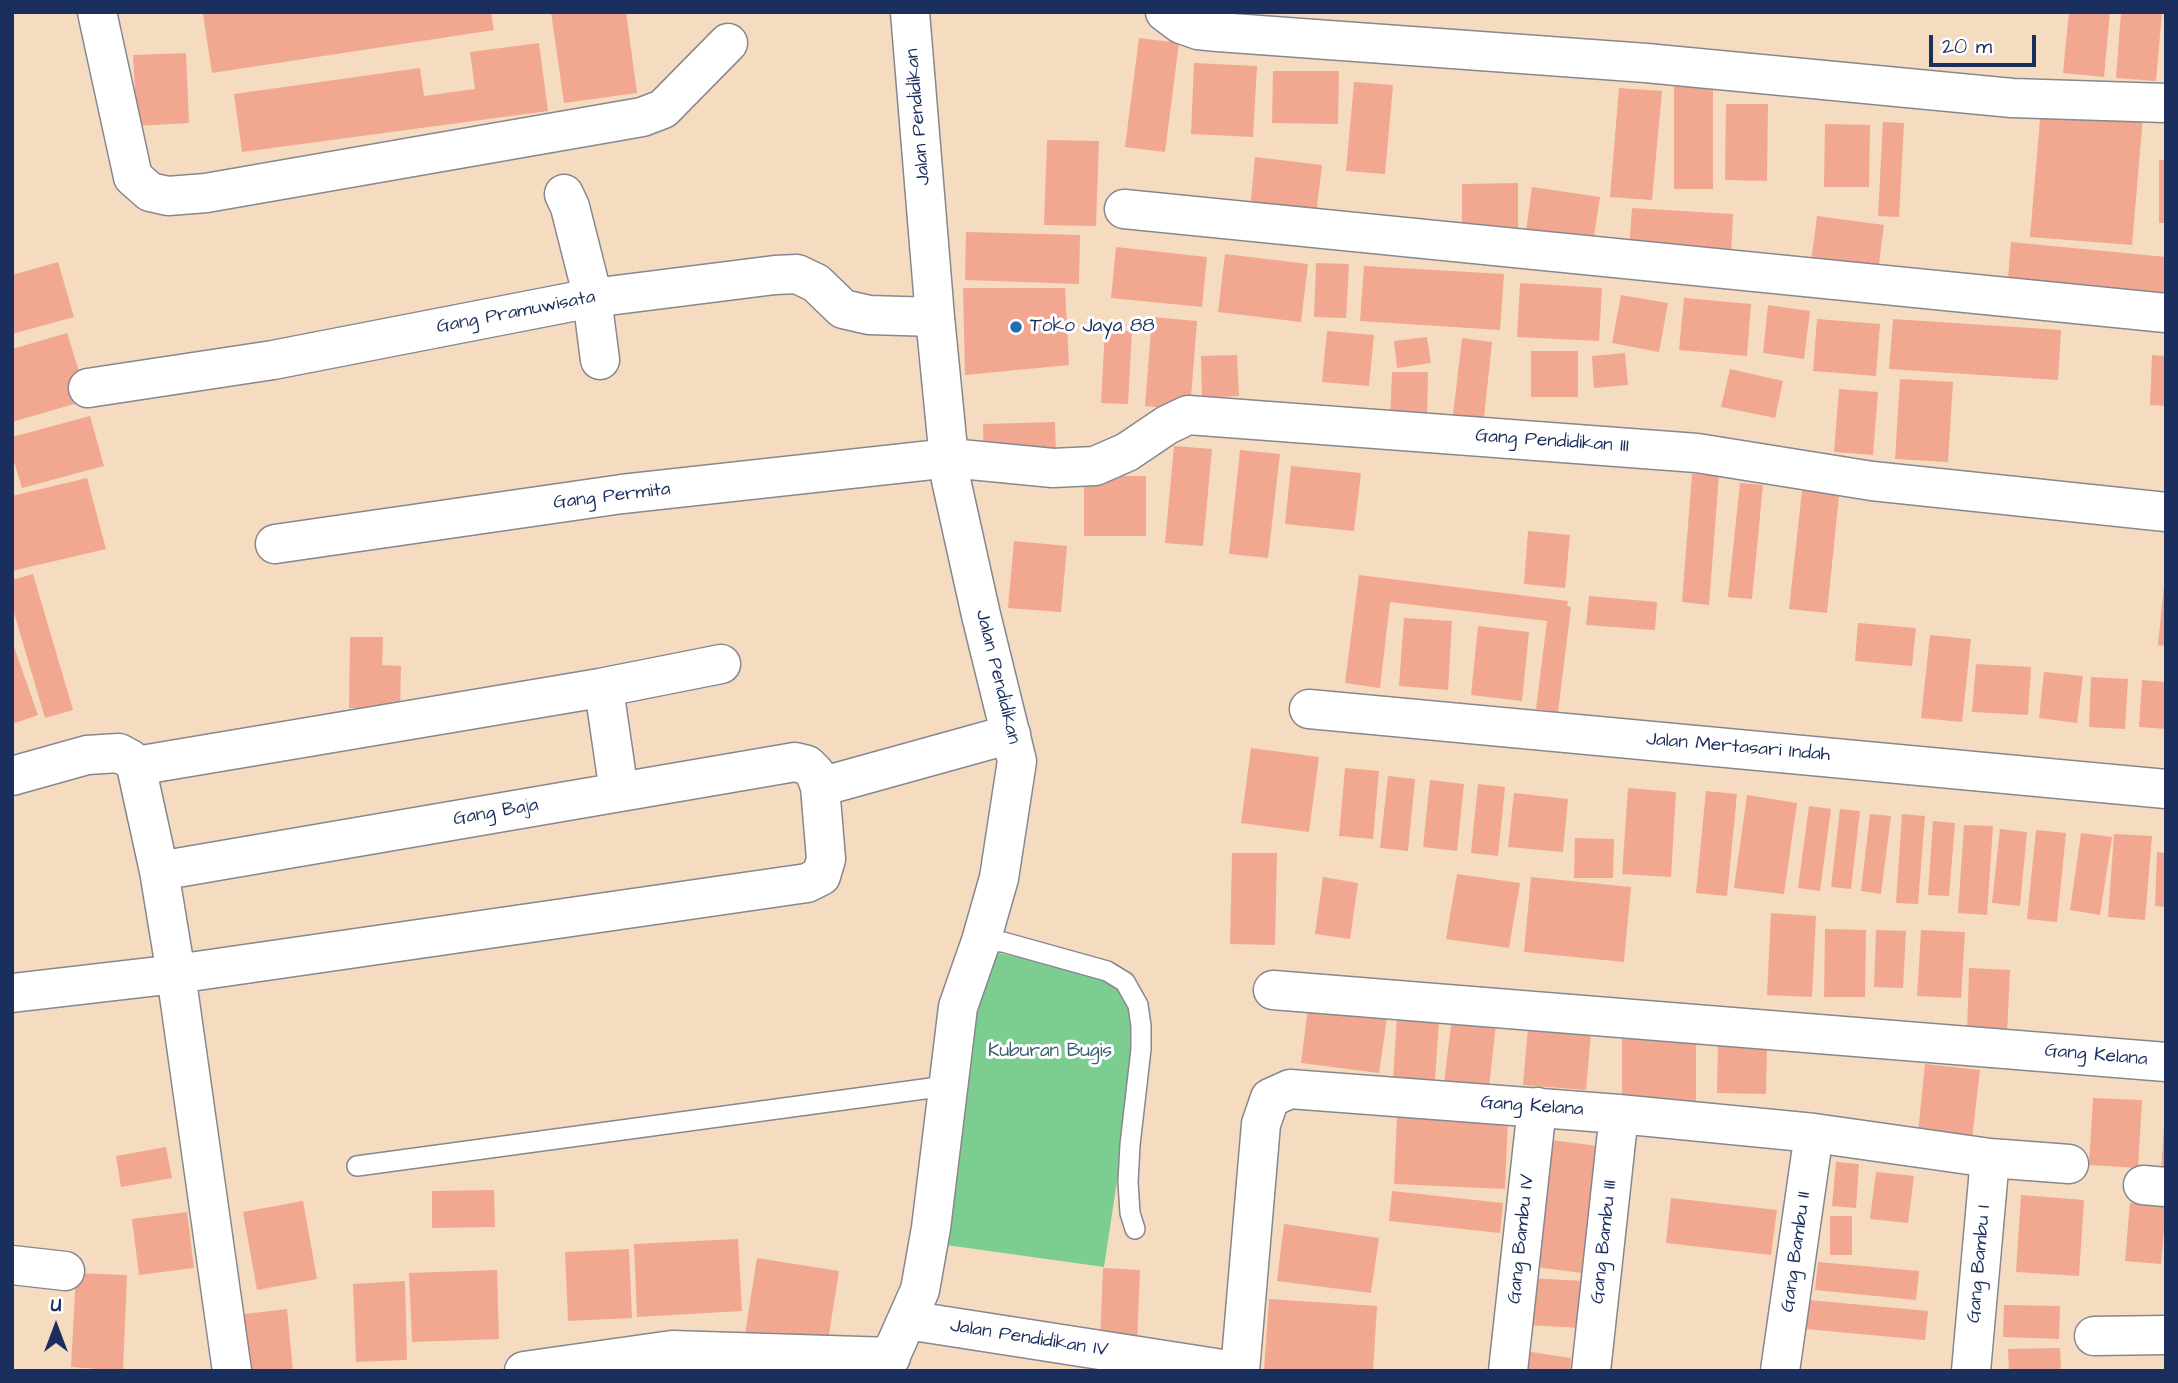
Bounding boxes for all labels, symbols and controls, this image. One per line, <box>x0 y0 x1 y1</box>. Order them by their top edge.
scale bar <box>1933 21 2040 65</box>
text: 20 m <box>1942 32 1992 61</box>
street label: Jalan Pendidikan <box>902 48 936 186</box>
street label: Gang Pramuwisata <box>435 286 597 340</box>
place label: Toko Jaya 88 <box>1030 316 1155 338</box>
marker: Toko Jaya 88 <box>1008 319 1024 335</box>
street label: Gang Pendidikan III <box>1474 425 1630 459</box>
street label: Gang Permita <box>552 479 672 515</box>
street label: Jalan Pendidikan <box>969 608 1025 746</box>
street label: Jalan Mertasari Indah <box>1645 729 1831 767</box>
street label: Gang Baja <box>452 794 540 832</box>
street label: Gang Kelana <box>2044 1040 2148 1072</box>
park label: Kuburan Bugis <box>988 1041 1112 1063</box>
street label: Gang Kelana <box>1480 1092 1584 1122</box>
street label: Gang Bambu IV <box>1504 1173 1540 1305</box>
street label: Gang Bambu III <box>1587 1179 1623 1305</box>
street label: Gang Bambu II <box>1777 1190 1817 1314</box>
street label: Gang Bambu I <box>1963 1204 1997 1324</box>
north arrow <box>21 1292 91 1362</box>
text: U <box>51 1292 61 1319</box>
street label: Jalan Pendidikan IV <box>948 1315 1110 1363</box>

